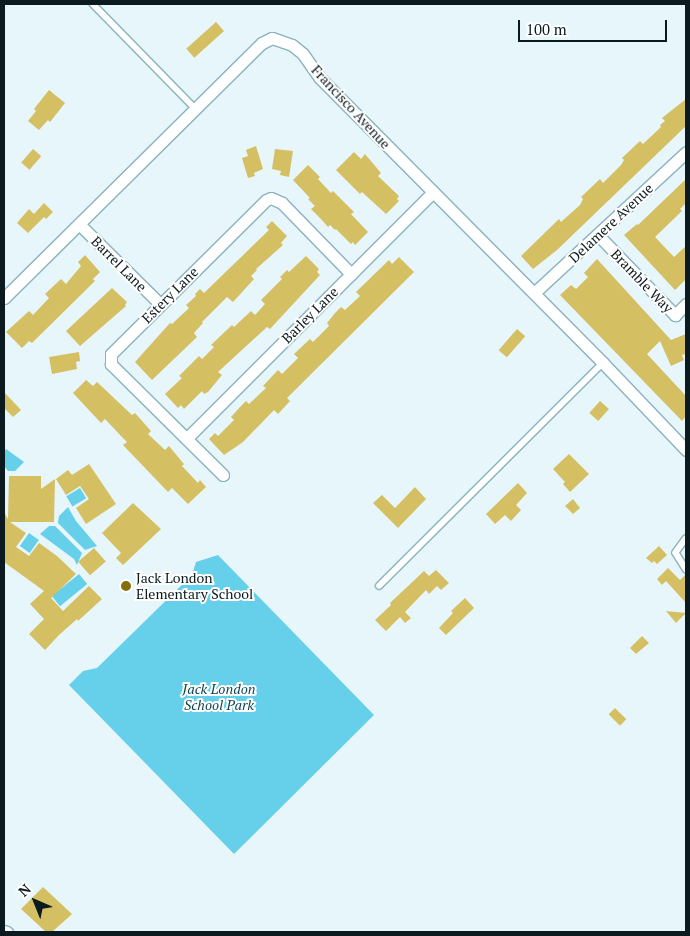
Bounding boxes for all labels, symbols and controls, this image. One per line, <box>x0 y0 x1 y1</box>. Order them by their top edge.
scale bar <box>520 10 669 42</box>
text: 100 m <box>526 19 567 39</box>
street label: Francisco Avenue <box>308 62 394 152</box>
street label: Delamere Avenue <box>565 180 657 266</box>
street label: Barrel Lane <box>88 233 150 295</box>
street label: Bramble Way <box>608 246 676 316</box>
street label: Estery Lane <box>138 263 202 327</box>
street label: Barley Lane <box>278 283 342 347</box>
place label: Jack London Elementary School <box>136 570 253 602</box>
marker: Jack London Elementary School <box>120 580 132 592</box>
park label: Jack London School Park <box>183 681 255 714</box>
north arrow <box>10 876 60 926</box>
text: N <box>14 879 35 900</box>

